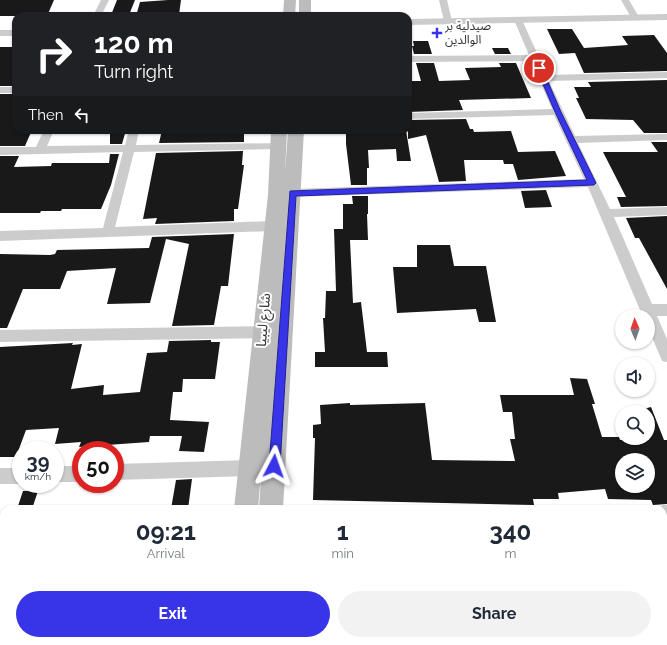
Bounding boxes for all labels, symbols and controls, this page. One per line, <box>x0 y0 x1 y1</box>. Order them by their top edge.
place label: صيدلية بر الوالدين <box>444 19 491 47</box>
text: 120 m <box>94 27 174 60</box>
icon: right <box>28 28 80 80</box>
marker: صيدلية بر الوالدين <box>432 28 442 38</box>
pin <box>522 51 556 85</box>
icon: arrive <box>528 57 550 79</box>
text: Turn right <box>94 61 173 82</box>
icon: left <box>71 104 93 126</box>
text: Then <box>28 106 63 124</box>
street label: شارع ليبيا <box>253 292 276 348</box>
north arrow <box>615 309 655 349</box>
map controls <box>615 309 655 493</box>
button: sound <box>615 357 655 397</box>
button: search <box>615 405 655 445</box>
speed limit sign: 50 <box>72 441 124 493</box>
position arrow <box>253 445 295 487</box>
text: 39 <box>27 450 49 474</box>
button: layers <box>615 453 655 493</box>
text: km/h <box>25 471 51 482</box>
text: 09:21 <box>136 517 196 546</box>
text: 1 <box>337 517 349 546</box>
text: 340 <box>490 517 531 546</box>
text: Arrival <box>147 546 185 561</box>
text: min <box>331 546 354 561</box>
text: m <box>504 546 516 561</box>
button: Exit <box>16 591 330 637</box>
button: Share <box>338 591 651 637</box>

